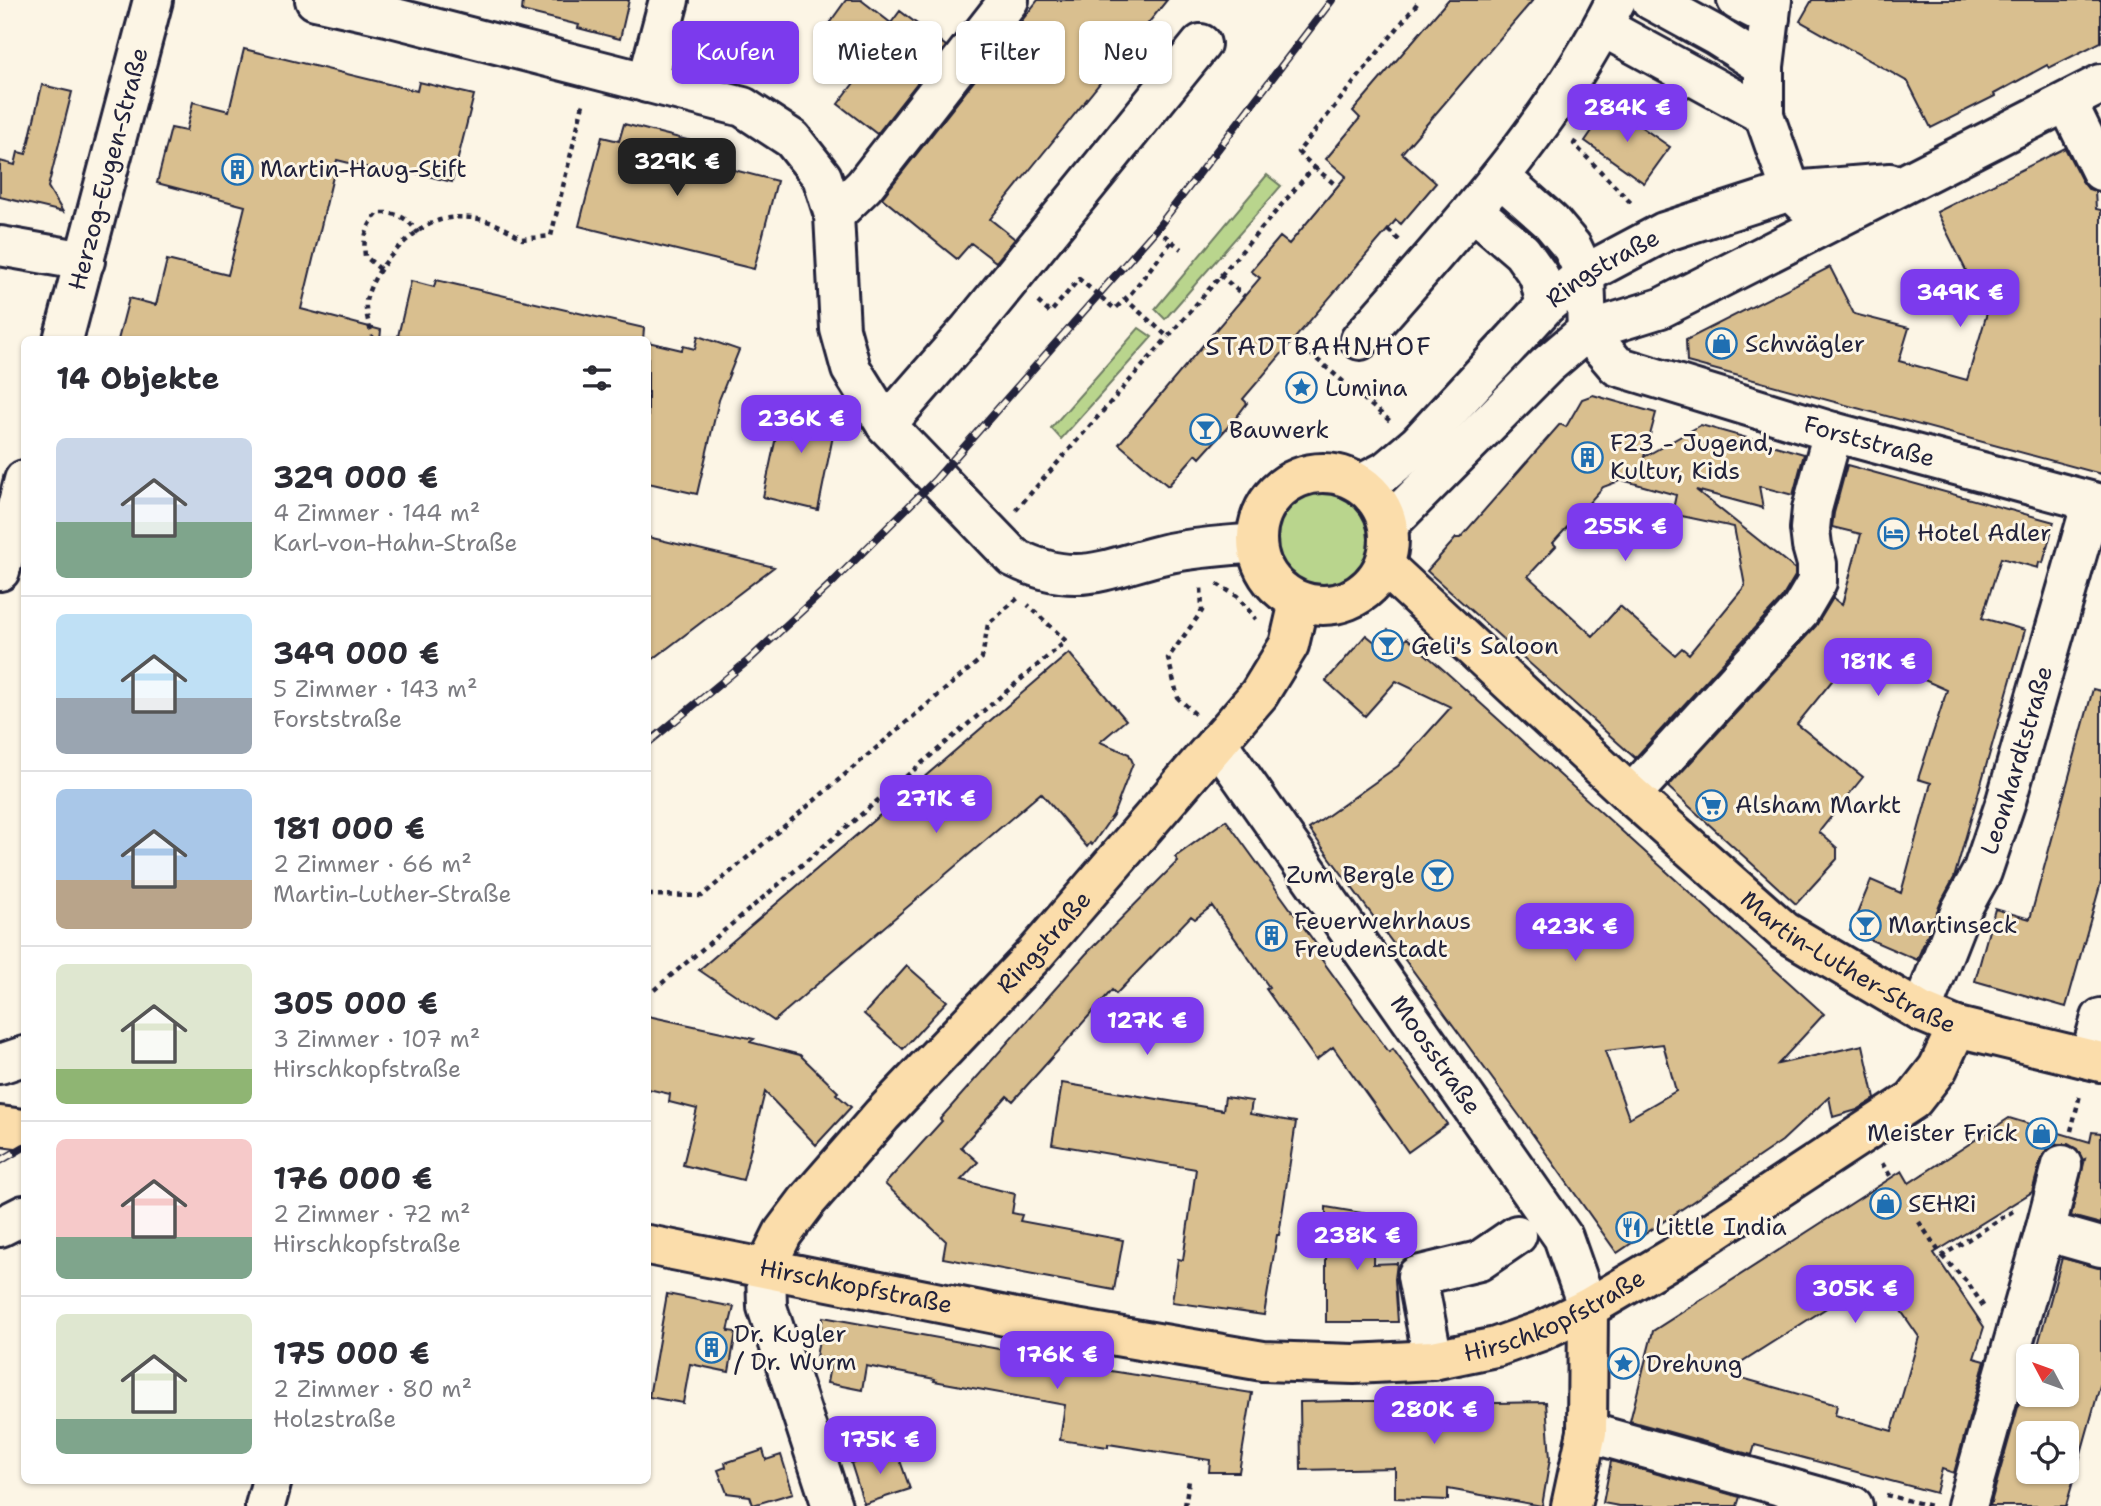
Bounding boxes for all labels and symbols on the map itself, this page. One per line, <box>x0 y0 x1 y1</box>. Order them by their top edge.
street label: Herzog-Eugen-Straße <box>61 44 156 294</box>
pin: 284K € <box>1570 85 1684 144</box>
pin: 329K € <box>620 138 734 198</box>
building icon: Martin-Haug-Stift <box>220 152 254 186</box>
place label: Martin-Haug-Stift <box>260 153 467 185</box>
street label: Ringstraße <box>1539 221 1665 315</box>
pin: 349K € <box>1903 270 2017 329</box>
shop icon: Schwägler <box>1705 327 1739 361</box>
district label: STADTBAHNHOF <box>1205 328 1433 363</box>
place label: Schwägler <box>1745 328 1865 360</box>
place icon: Lumina <box>1285 371 1319 405</box>
place label: Lumina <box>1325 372 1408 404</box>
pin: 236K € <box>744 396 858 455</box>
street label: Forststraße <box>1800 408 1938 475</box>
bar icon: Bauwerk <box>1189 413 1223 447</box>
place label: Bauwerk <box>1229 414 1329 446</box>
place label: F23 - Jugend, Kultur, Kids <box>1610 427 1774 487</box>
building icon: F23 - Jugend, Kultur, Kids <box>1570 440 1604 474</box>
pin: 255K € <box>1568 504 1682 563</box>
hotel icon: Hotel Adler <box>1877 516 1911 550</box>
place label: Hotel Adler <box>1917 517 2051 549</box>
bar icon: Geli's Saloon <box>1371 629 1405 663</box>
place label: Geli's Saloon <box>1411 630 1559 662</box>
pin: 181K € <box>1821 638 1935 698</box>
street label: Leonhardtstraße <box>1973 662 2060 859</box>
pin: 271K € <box>879 776 993 835</box>
supermarket icon: Alsham Markt <box>1695 788 1729 822</box>
place label: Alsham Markt <box>1735 789 1901 821</box>
bar icon: Zum Bergle <box>1421 858 1455 892</box>
place label: Zum Bergle <box>1286 859 1415 891</box>
street label: Ringstraße <box>990 884 1098 1001</box>
street label: Martin-Luther-Straße <box>1734 884 1961 1041</box>
pin: 423K € <box>1518 904 1632 963</box>
place label: Feuerwehrhaus Freudenstadt <box>1294 905 1471 965</box>
bar icon: Martinseck <box>1848 908 1882 942</box>
place label: Martinseck <box>1888 909 2017 941</box>
building icon: Feuerwehrhaus Freudenstadt <box>1254 918 1288 952</box>
street label: Moosstraße <box>1383 989 1489 1121</box>
pin: 127K € <box>1090 998 1204 1057</box>
shop icon: Meister Frick <box>2024 1116 2058 1150</box>
place label: Meister Frick <box>1867 1117 2018 1149</box>
shop icon: SEHRi <box>1868 1187 1902 1221</box>
place label: SEHRi <box>1908 1188 1977 1220</box>
restaurant icon: Little India <box>1615 1210 1649 1244</box>
place label: Little India <box>1655 1211 1787 1243</box>
pin: 238K € <box>1300 1212 1414 1272</box>
street label: Hirschkopfstraße <box>757 1251 955 1321</box>
street label: Hirschkopfstraße <box>1461 1262 1651 1369</box>
pin: 305K € <box>1798 1266 1912 1325</box>
place label: Dr. Kugler / Dr. Wurm <box>734 1318 856 1378</box>
building icon: Dr. Kugler / Dr. Wurm <box>694 1331 728 1365</box>
pin: 176K € <box>1000 1332 1114 1391</box>
north arrow <box>2016 1344 2079 1407</box>
place icon: Drehung <box>1606 1347 1640 1381</box>
place label: Drehung <box>1646 1348 1743 1380</box>
pin: 280K € <box>1377 1386 1491 1446</box>
pin: 175K € <box>823 1416 937 1476</box>

